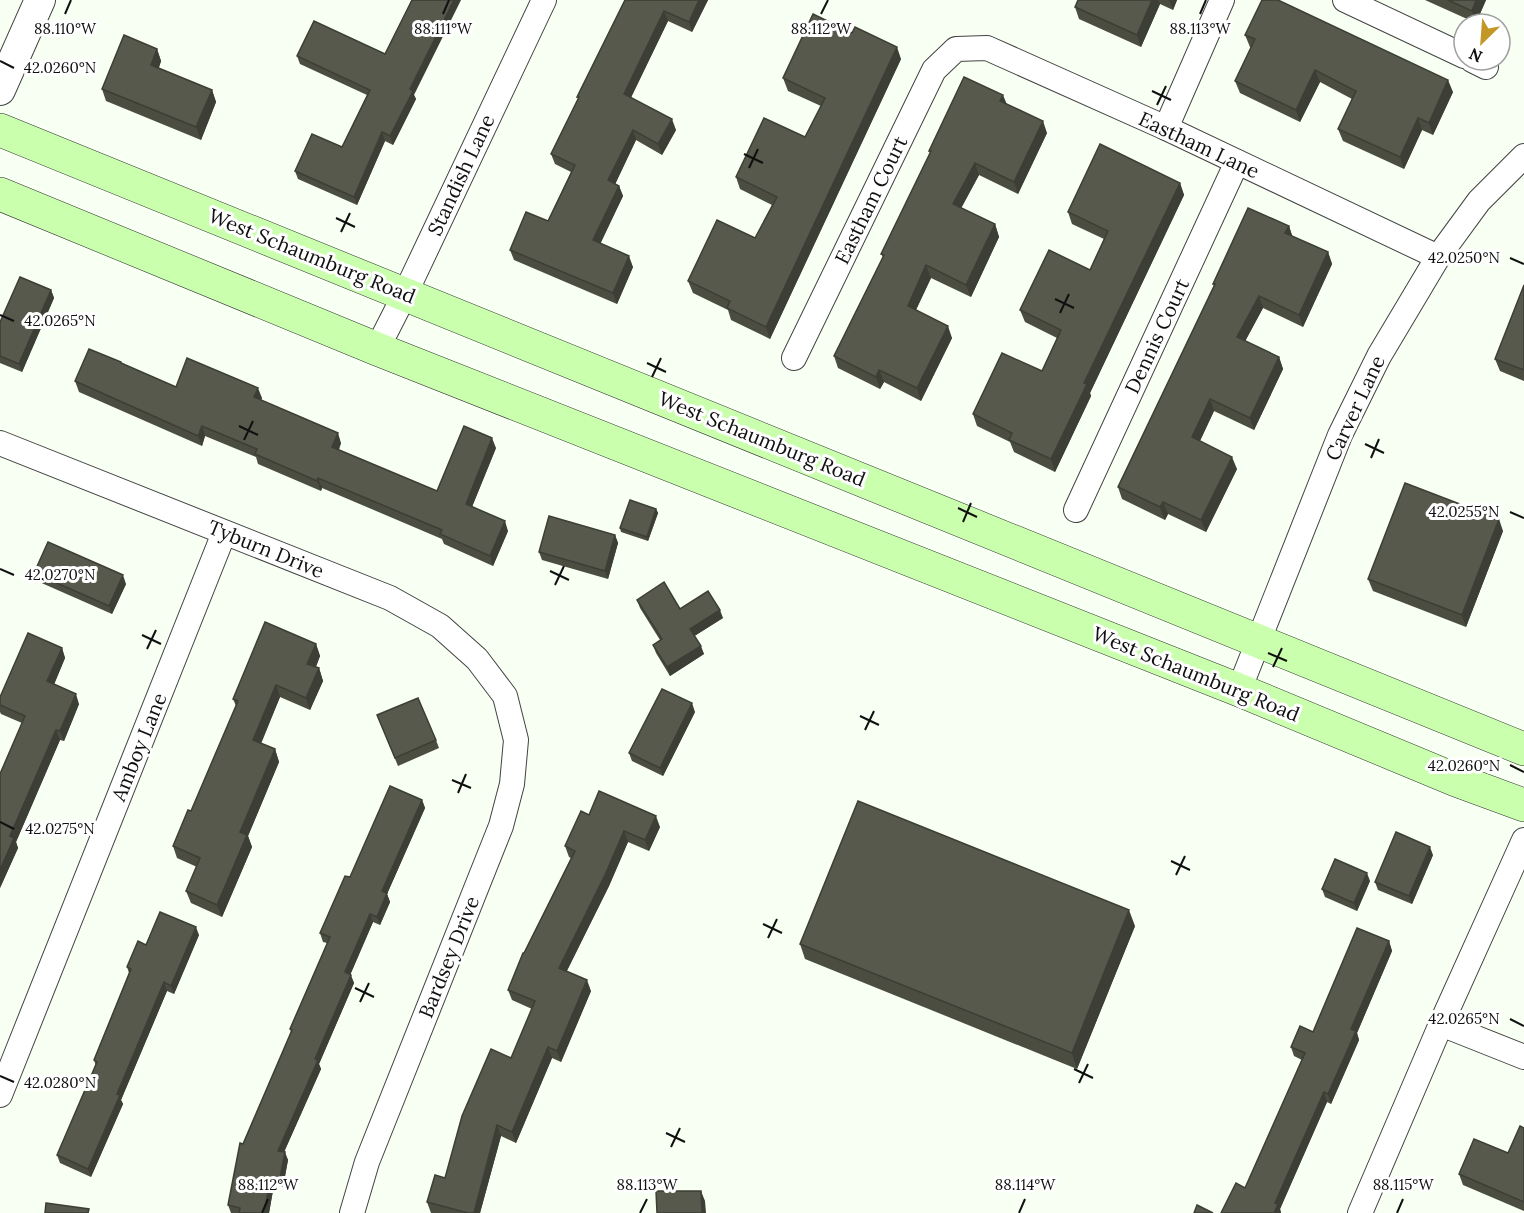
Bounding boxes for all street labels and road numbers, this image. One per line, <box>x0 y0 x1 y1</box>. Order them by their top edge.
street label: Eastham Lane <box>1135 106 1264 184</box>
street label: Standish Lane <box>422 110 500 239</box>
street label: Eastham Court <box>829 131 912 268</box>
street label: West Schaumburg Road <box>205 203 419 309</box>
street label: Dennis Court <box>1119 274 1194 397</box>
street label: Carver Lane <box>1319 351 1390 464</box>
street label: West Schaumburg Road <box>655 386 869 492</box>
street label: Tyburn Drive <box>205 514 328 583</box>
street label: West Schaumburg Road <box>1089 621 1303 727</box>
street label: Amboy Lane <box>105 689 172 806</box>
street label: Bardsey Drive <box>413 892 484 1021</box>

